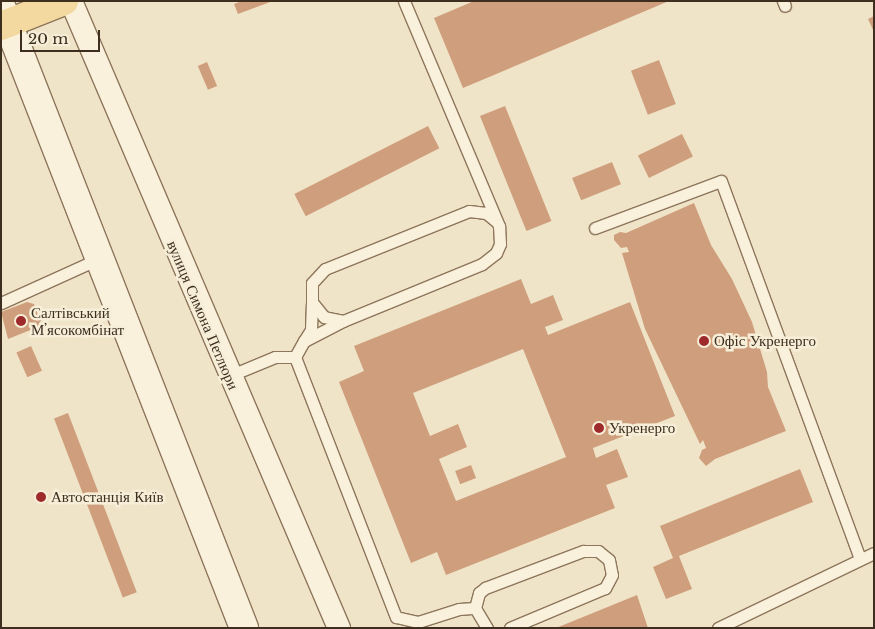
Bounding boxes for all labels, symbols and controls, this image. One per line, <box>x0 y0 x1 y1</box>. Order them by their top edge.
scale bar <box>22 20 102 52</box>
text: 20 m <box>28 29 68 48</box>
street label: вулиця Симона Петлюри <box>163 238 243 392</box>
place label: Салтівський Мʼясокомбінат <box>31 303 124 338</box>
marker: Салтівський Мʼясокомбінат <box>15 315 27 327</box>
place label: Офіс Укренерго <box>714 332 816 350</box>
marker: Офіс Укренерго <box>698 335 710 347</box>
place label: Укренерго <box>609 419 675 437</box>
marker: Укренерго <box>593 422 605 434</box>
place label: Автостанція Київ <box>51 488 164 506</box>
marker: Автостанція Київ <box>35 491 47 503</box>

